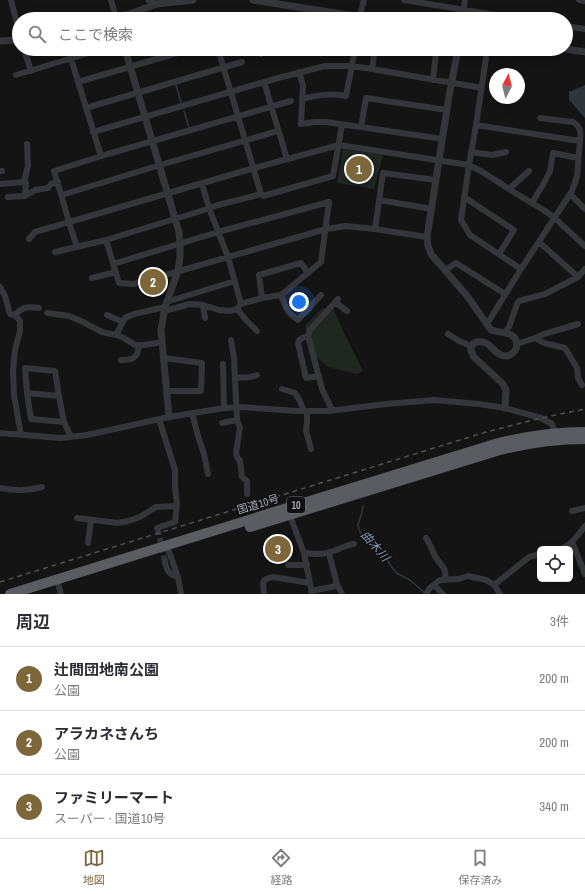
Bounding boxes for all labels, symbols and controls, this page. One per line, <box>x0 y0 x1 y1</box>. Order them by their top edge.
search box <box>12 12 573 56</box>
icon: search <box>26 23 48 45</box>
text: ここで検索 <box>58 24 133 45</box>
north arrow <box>489 68 525 104</box>
pin: 1 <box>346 154 372 184</box>
pin: 2 <box>140 267 166 297</box>
your location <box>289 292 309 312</box>
street label: 国道10号 <box>235 491 281 517</box>
road number: 10 <box>287 497 305 513</box>
water label: 曲木川 <box>357 527 394 566</box>
pin: 3 <box>265 534 291 564</box>
map controls <box>537 546 573 582</box>
button: locate <box>537 546 573 582</box>
text: 周辺 <box>16 610 50 633</box>
text: 3件 <box>550 613 569 630</box>
text: 辻間団地南公園 <box>54 659 159 680</box>
text: 1 <box>26 670 32 687</box>
text: 200 m <box>539 670 569 687</box>
text: 公園 <box>54 682 80 699</box>
text: アラカネさんち <box>54 723 159 744</box>
text: 2 <box>26 734 32 751</box>
text: 200 m <box>539 734 569 751</box>
text: 公園 <box>54 746 80 763</box>
text: ファミリーマート <box>54 787 174 808</box>
text: 3 <box>26 798 32 815</box>
text: 340 m <box>539 798 569 815</box>
text: スーパー · 国道10号 <box>54 810 166 827</box>
tab: 地図 <box>83 847 105 887</box>
tab: 経路 <box>270 847 292 887</box>
tab: 保存済み <box>458 847 502 887</box>

